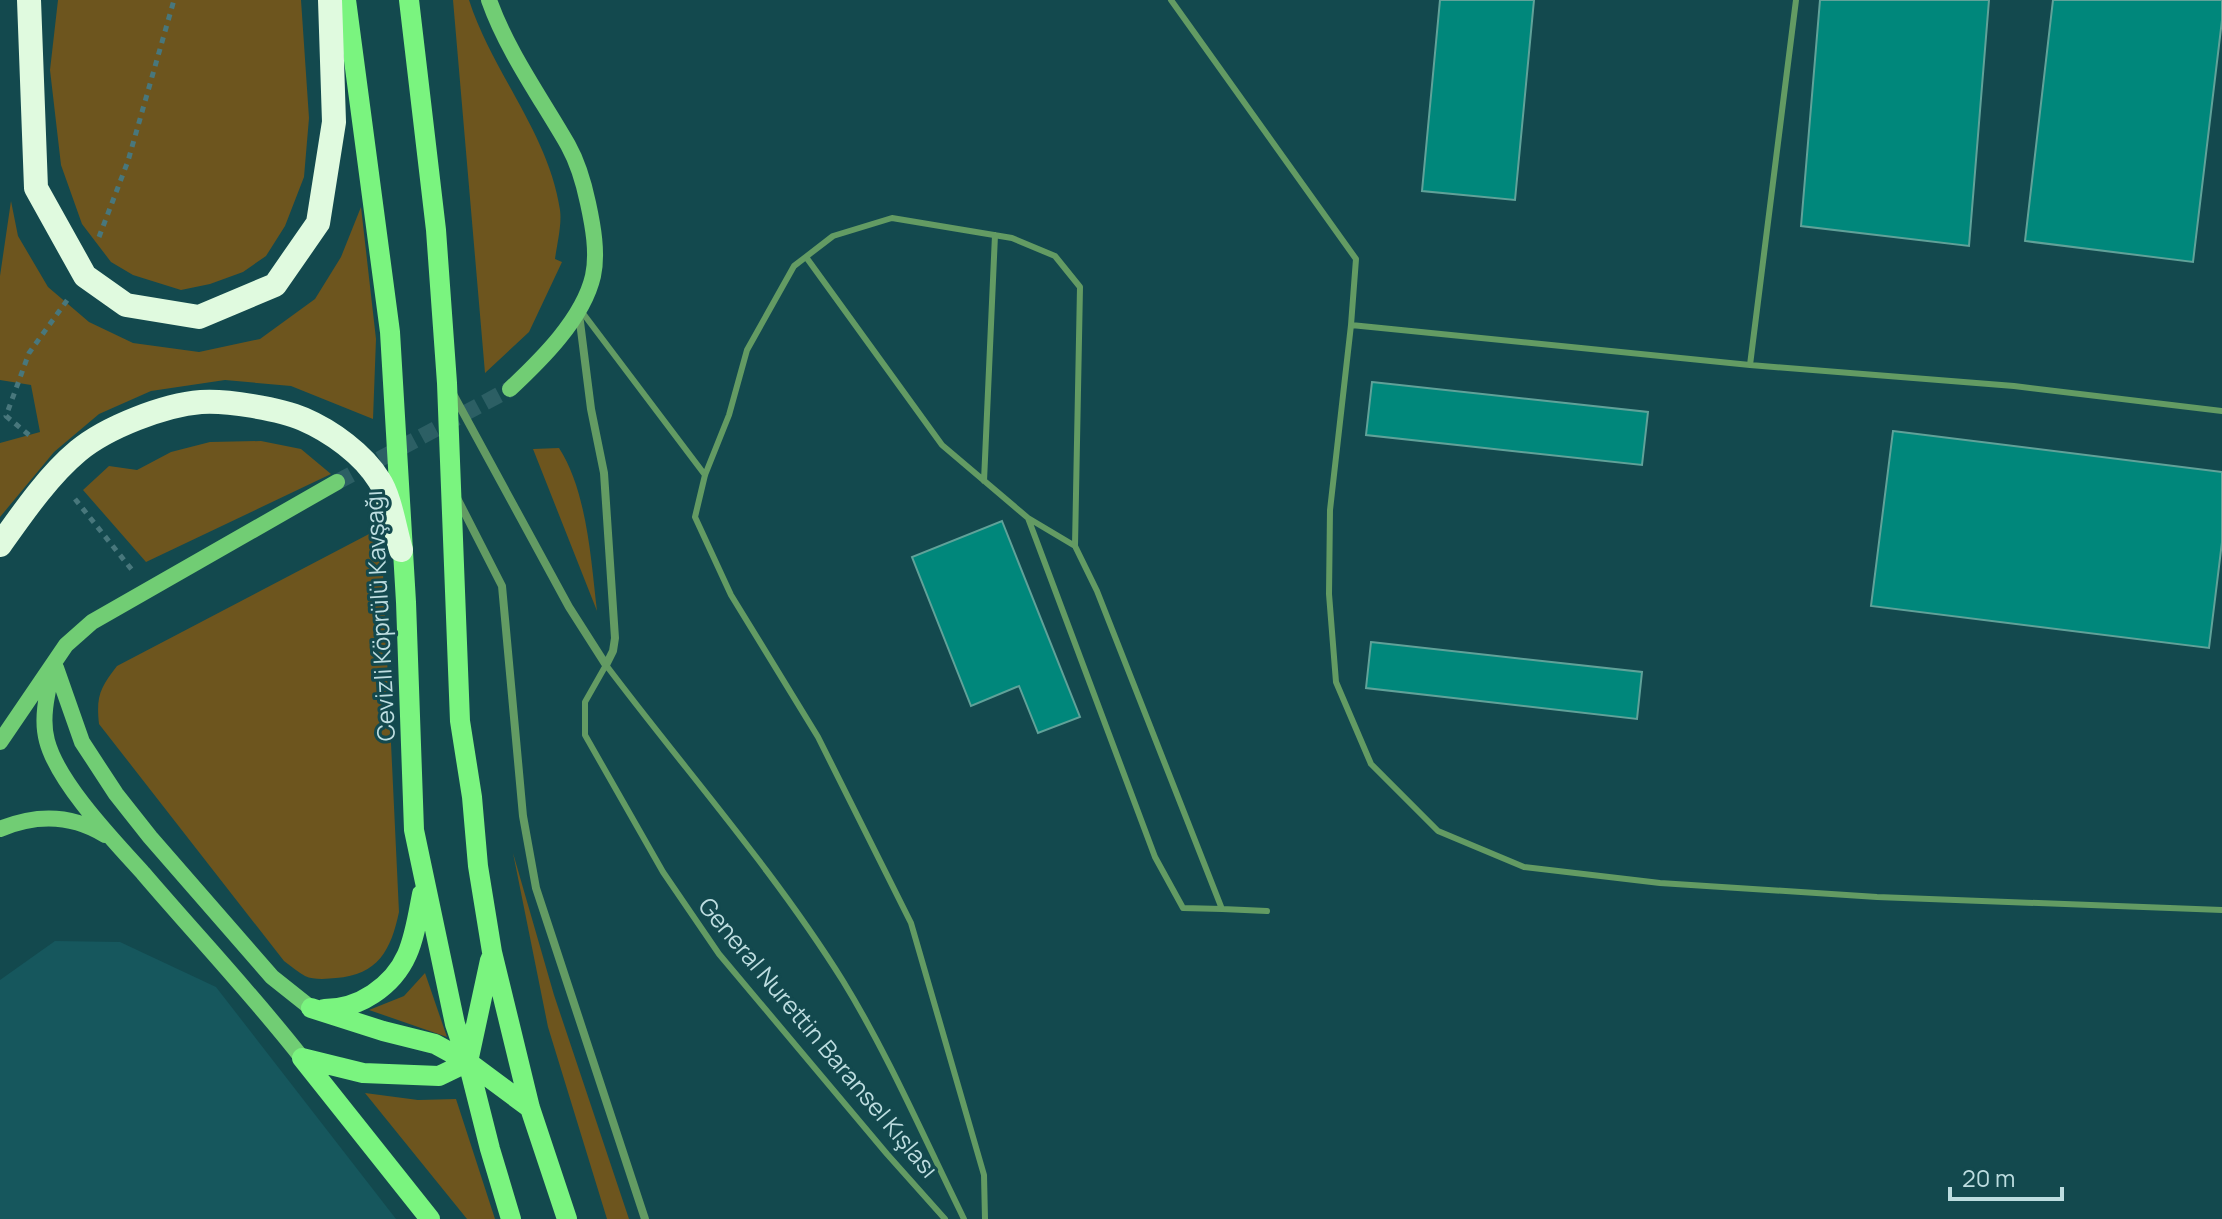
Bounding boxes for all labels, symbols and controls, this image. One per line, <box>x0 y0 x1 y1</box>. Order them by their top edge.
street label: Cevizli Köprülü Kavşağı <box>356 490 402 742</box>
street label: General Nurettin Baransel Kışlası <box>692 890 946 1184</box>
scale bar <box>1950 1151 2062 1201</box>
text: 20 m <box>1962 1161 2015 1194</box>

